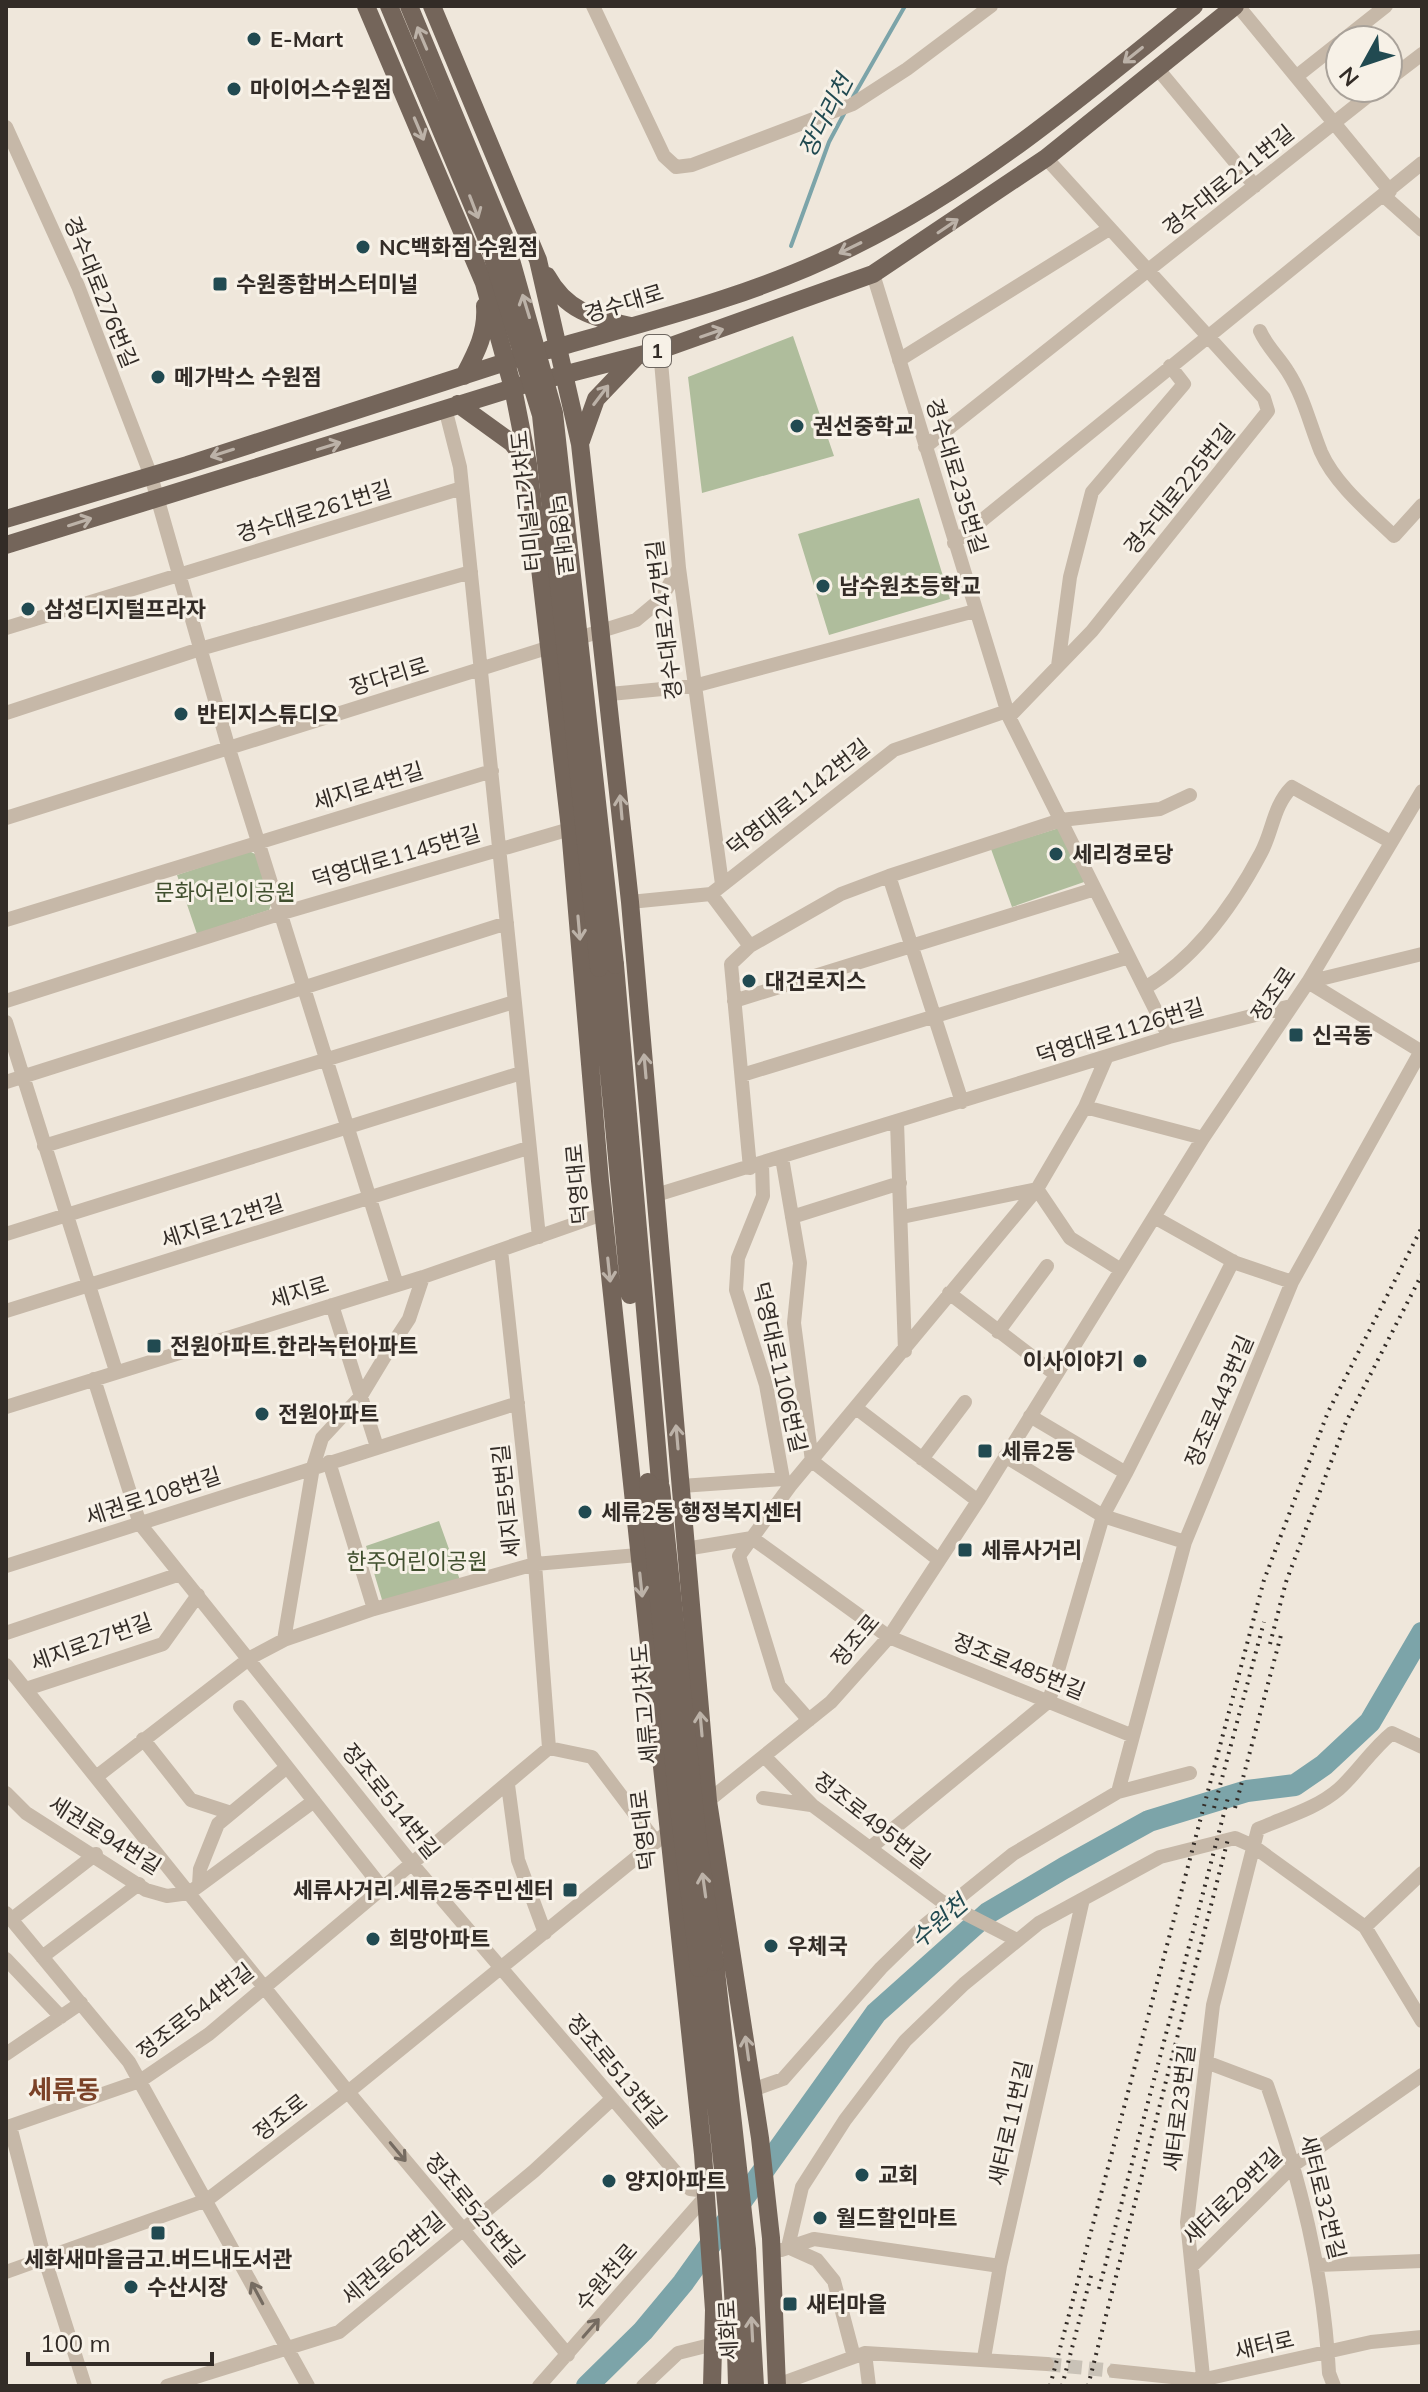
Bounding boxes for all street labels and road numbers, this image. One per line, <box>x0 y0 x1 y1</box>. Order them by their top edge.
street label: 경수대로211번길 <box>1157 118 1299 242</box>
street label: 경수대로276번길 <box>58 212 144 372</box>
street label: 경수대로 <box>581 278 667 328</box>
road number: 1 <box>643 335 671 367</box>
street label: 경수대로235번길 <box>920 395 994 557</box>
street label: 경수대로225번길 <box>1117 418 1241 560</box>
street label: 터미널고가차도 <box>505 429 547 573</box>
street label: 경수대로261번길 <box>233 474 395 548</box>
street label: 덕영대로 <box>542 493 580 577</box>
street label: 경수대로247번길 <box>640 538 688 702</box>
street label: 장다리로 <box>346 651 432 701</box>
street label: 덕영대로1142번길 <box>721 732 875 862</box>
street label: 세지로4번길 <box>309 756 427 816</box>
street label: 덕영대로1145번길 <box>308 819 484 893</box>
street label: 정조로 <box>1244 961 1302 1027</box>
street label: 덕영대로1126번길 <box>1033 992 1207 1070</box>
street label: 덕영대로 <box>560 1142 594 1226</box>
street label: 세지로12번길 <box>157 1188 287 1254</box>
street label: 세지로 <box>266 1270 332 1314</box>
street label: 덕영대로1106번길 <box>747 1279 813 1455</box>
street label: 정조로443번길 <box>1179 1331 1259 1471</box>
street label: 세지로5번길 <box>486 1443 526 1559</box>
street label: 세권로108번길 <box>82 1461 224 1531</box>
street label: 세지로27번길 <box>26 1607 156 1677</box>
street label: 정조로 <box>825 1608 885 1672</box>
street label: 정조로485번길 <box>948 1627 1090 1705</box>
street label: 세류고가차도 <box>625 1642 663 1766</box>
street label: 정조로514번길 <box>336 1737 446 1865</box>
street label: 정조로495번길 <box>808 1766 936 1874</box>
street label: 덕영대로 <box>624 1788 662 1872</box>
street label: 세권로94번길 <box>43 1789 167 1881</box>
street label: 정조로544번길 <box>131 1957 259 2065</box>
street label: 정조로513번길 <box>561 2008 673 2134</box>
street label: 새터로23번길 <box>1157 2043 1201 2173</box>
street label: 새터로11번길 <box>982 2058 1038 2188</box>
street label: 정조로 <box>247 2087 313 2147</box>
street label: 새터로32번길 <box>1294 2132 1352 2262</box>
street label: 새터로29번길 <box>1176 2142 1288 2250</box>
street label: 정조로525번길 <box>419 2147 531 2273</box>
street label: 세권로62번길 <box>336 2206 450 2310</box>
street label: 수원천로 <box>569 2237 643 2317</box>
street label: 세화로 <box>712 2299 744 2361</box>
street label: 새터로 <box>1231 2325 1297 2365</box>

